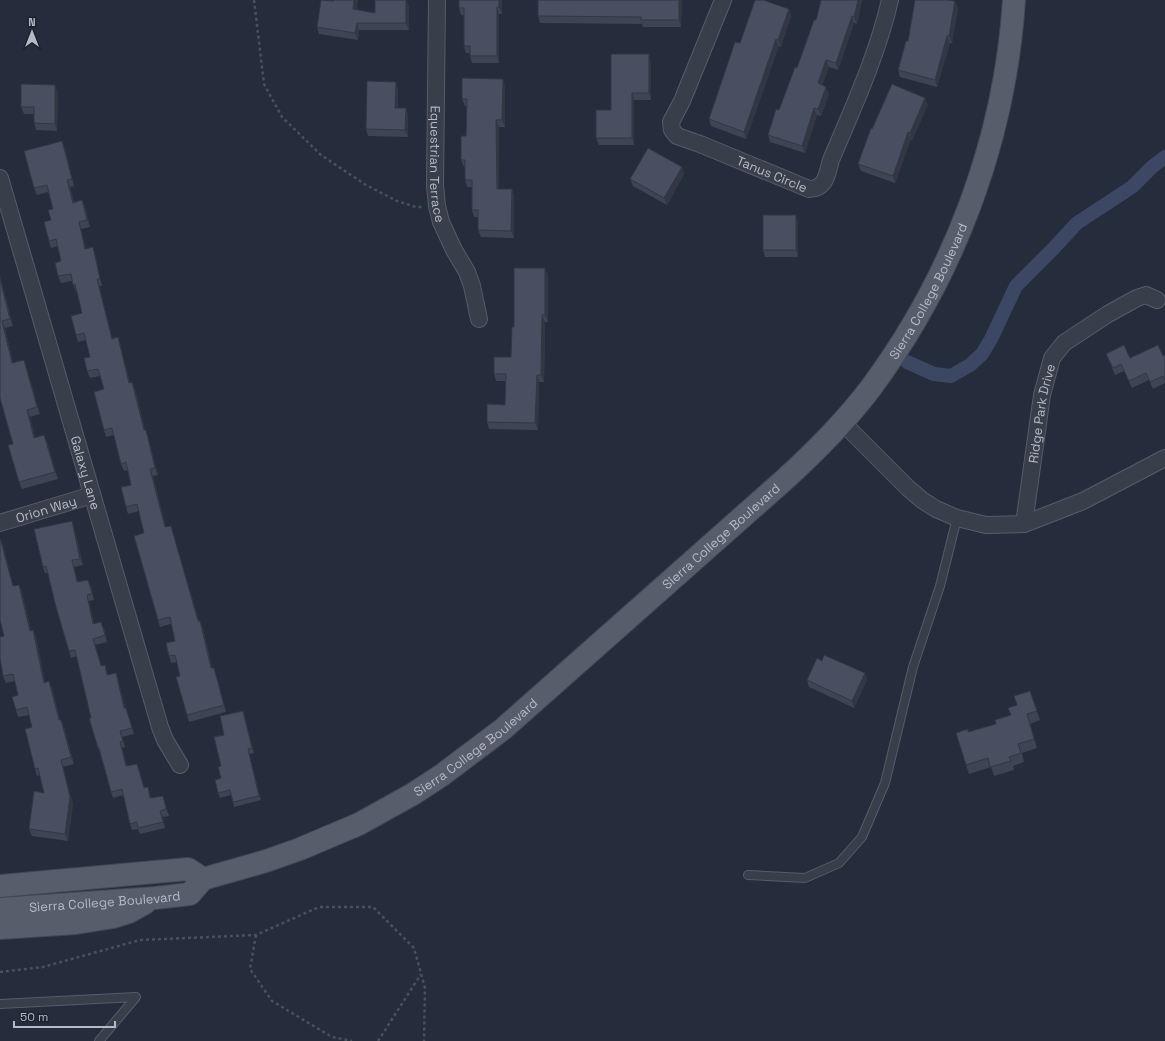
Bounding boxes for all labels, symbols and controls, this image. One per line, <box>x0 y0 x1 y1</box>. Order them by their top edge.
north arrow <box>12 12 52 52</box>
text: N <box>28 15 36 29</box>
street label: Equestrian Terrace <box>426 105 449 224</box>
street label: Tanus Circle <box>734 152 810 196</box>
street label: Sierra College Boulevard <box>885 221 971 363</box>
street label: Ridge Park Drive <box>1025 362 1059 464</box>
street label: Galaxy Lane <box>67 434 104 512</box>
street label: Sierra College Boulevard <box>659 480 784 593</box>
street label: Orion Way <box>14 492 78 527</box>
street label: Sierra College Boulevard <box>410 695 541 800</box>
street label: Sierra College Boulevard <box>28 887 181 916</box>
scale bar <box>14 1003 115 1029</box>
text: 50 m <box>20 1009 48 1025</box>

